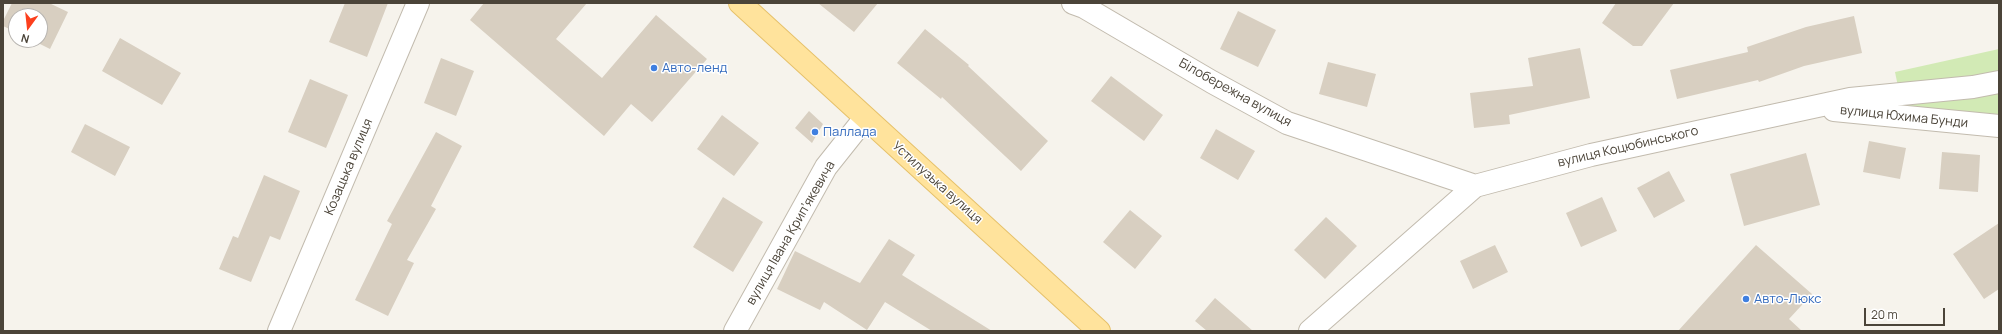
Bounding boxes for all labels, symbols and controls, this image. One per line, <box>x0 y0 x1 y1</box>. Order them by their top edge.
north arrow <box>8 8 48 48</box>
text: N <box>19 31 31 47</box>
street label: Білобережна вулиця <box>1176 56 1294 130</box>
place label: Авто-ленд <box>662 60 727 76</box>
marker: Авто-ленд <box>649 63 659 73</box>
street label: вулиця Юхима Бунди <box>1839 103 1969 131</box>
street label: Козацька вулиця <box>322 116 376 218</box>
street label: вулиця Коцюбинського <box>1556 123 1700 171</box>
place label: Паллада <box>823 124 876 140</box>
marker: Паллада <box>810 127 820 137</box>
street label: Устилузька вулиця <box>889 138 985 228</box>
street label: вулиця Івана Крипʼякевича <box>743 158 839 308</box>
place label: Авто-Люкс <box>1754 291 1821 307</box>
marker: Авто-Люкс <box>1741 294 1751 304</box>
scale bar <box>1866 300 1947 326</box>
text: 20 m <box>1871 306 1898 323</box>

